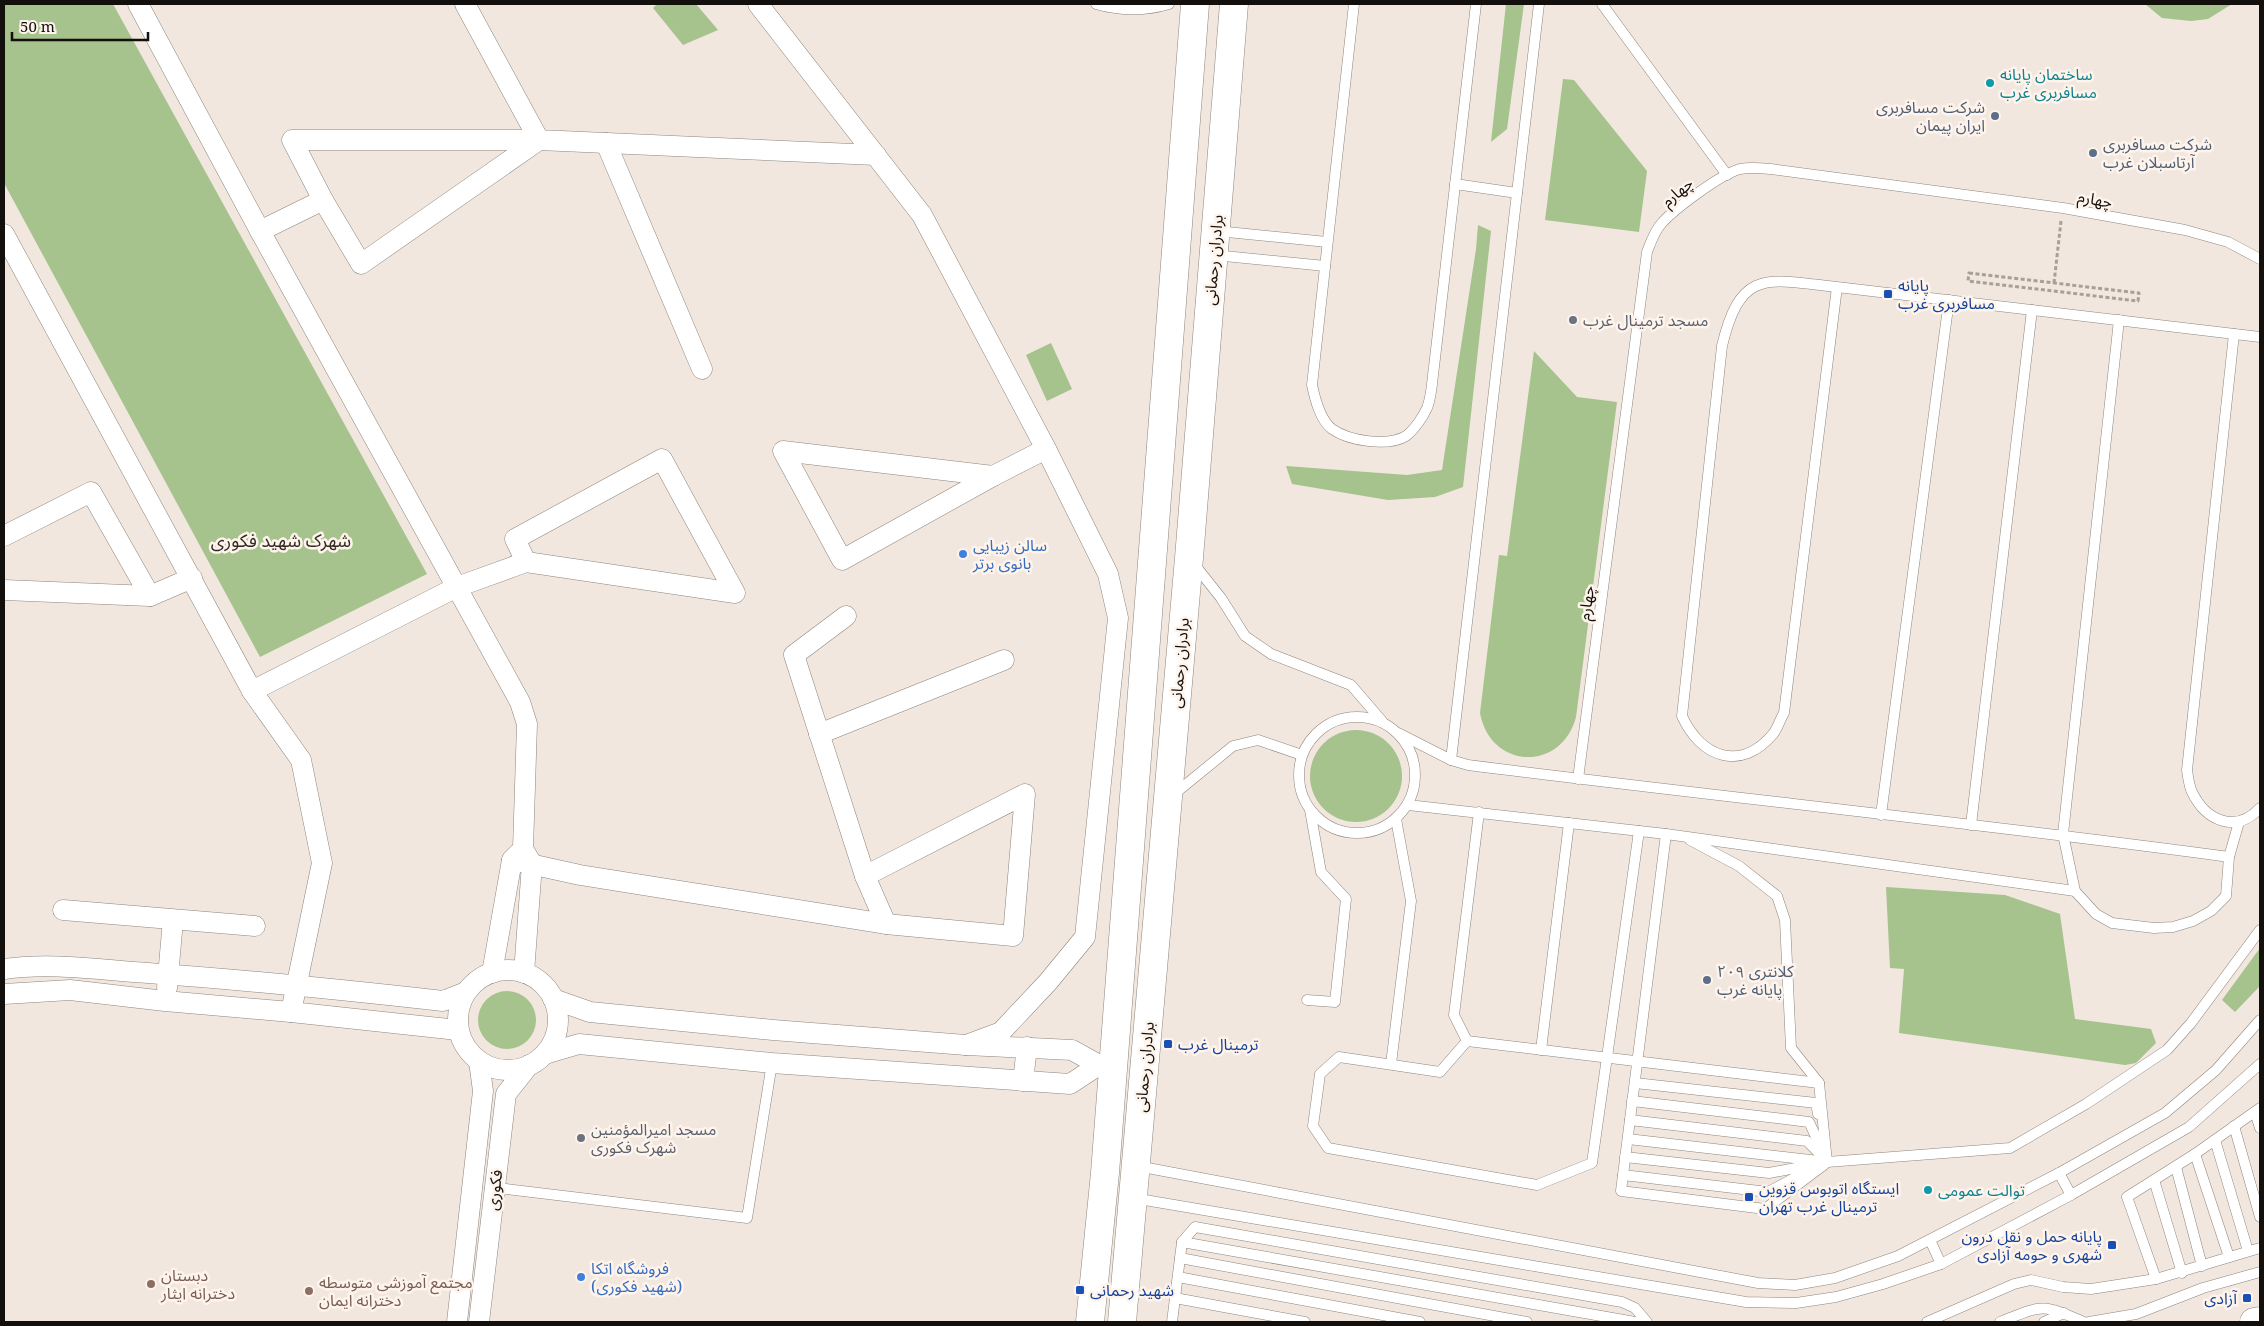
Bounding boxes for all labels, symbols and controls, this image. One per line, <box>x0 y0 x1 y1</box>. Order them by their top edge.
scale bar <box>12 10 149 42</box>
text: 50 m <box>20 16 55 36</box>
place label: ساختمان پایانه مسافربری غرب <box>2000 63 2097 103</box>
marker: ساختمان پایانه مسافربری غرب <box>1984 77 1996 89</box>
place label: شرکت مسافربری ایران پیمان <box>1876 96 1985 136</box>
marker: شرکت مسافربری ایران پیمان <box>1989 110 2001 122</box>
place label: شرکت مسافربری آرتاسبلان غرب <box>2103 133 2212 173</box>
marker: شرکت مسافربری آرتاسبلان غرب <box>2087 147 2099 159</box>
street label: چهارم <box>1656 172 1699 213</box>
street label: چهارم <box>2075 185 2114 215</box>
street label: برادران رحمانی <box>1198 214 1228 306</box>
place label: پایانه مسافربری غرب <box>1898 274 1995 314</box>
marker: پایانه مسافربری غرب <box>1882 288 1894 300</box>
place label: مسجد ترمینال غرب <box>1583 309 1708 331</box>
marker: مسجد ترمینال غرب <box>1567 314 1579 326</box>
district label: شهرک شهید فکوری <box>211 528 351 552</box>
place label: سالن زیبایی بانوی برتر <box>972 534 1047 574</box>
marker: سالن زیبایی بانوی برتر <box>957 548 969 560</box>
street label: چهارم <box>1573 584 1601 622</box>
street label: برادران رحمانی <box>1164 617 1194 709</box>
place label: کلانتری ۲۰۹ پایانه غرب <box>1717 960 1794 1000</box>
marker: کلانتری ۲۰۹ پایانه غرب <box>1701 974 1713 986</box>
street label: برادران رحمانی <box>1129 1021 1159 1113</box>
place label: ترمینال غرب <box>1178 1033 1259 1055</box>
marker: ترمینال غرب <box>1162 1038 1174 1050</box>
place label: مسجد امیرالمؤمنین شهرک فکوری <box>591 1118 716 1158</box>
marker: مسجد امیرالمؤمنین شهرک فکوری <box>575 1132 587 1144</box>
street label: فکوری <box>481 1168 507 1212</box>
place label: ایستگاه اتوبوس قزوین ترمینال غرب تهران <box>1759 1177 1899 1217</box>
place label: توالت عمومی <box>1938 1179 2025 1201</box>
marker: توالت عمومی <box>1922 1184 1934 1196</box>
marker: ایستگاه اتوبوس قزوین ترمینال غرب تهران <box>1743 1191 1755 1203</box>
place label: پایانه حمل و نقل درون شهری و حومه آزادی <box>1961 1225 2102 1265</box>
marker: پایانه حمل و نقل درون شهری و حومه آزادی <box>2106 1239 2118 1251</box>
place label: فروشگاه اتکا (شهید فکوری) <box>591 1257 682 1297</box>
place label: دبستان دخترانه ایثار <box>160 1264 235 1304</box>
place label: مجتمع آموزشی متوسطه دخترانه ایمان <box>319 1271 473 1311</box>
marker: فروشگاه اتکا (شهید فکوری) <box>575 1271 587 1283</box>
marker: دبستان دخترانه ایثار <box>145 1278 157 1290</box>
place label: شهید رحمانی <box>1090 1279 1174 1301</box>
marker: شهید رحمانی <box>1074 1284 1086 1296</box>
marker: مجتمع آموزشی متوسطه دخترانه ایمان <box>303 1285 315 1297</box>
place label: آزادی <box>2204 1287 2238 1309</box>
marker: آزادی <box>2241 1292 2253 1304</box>

